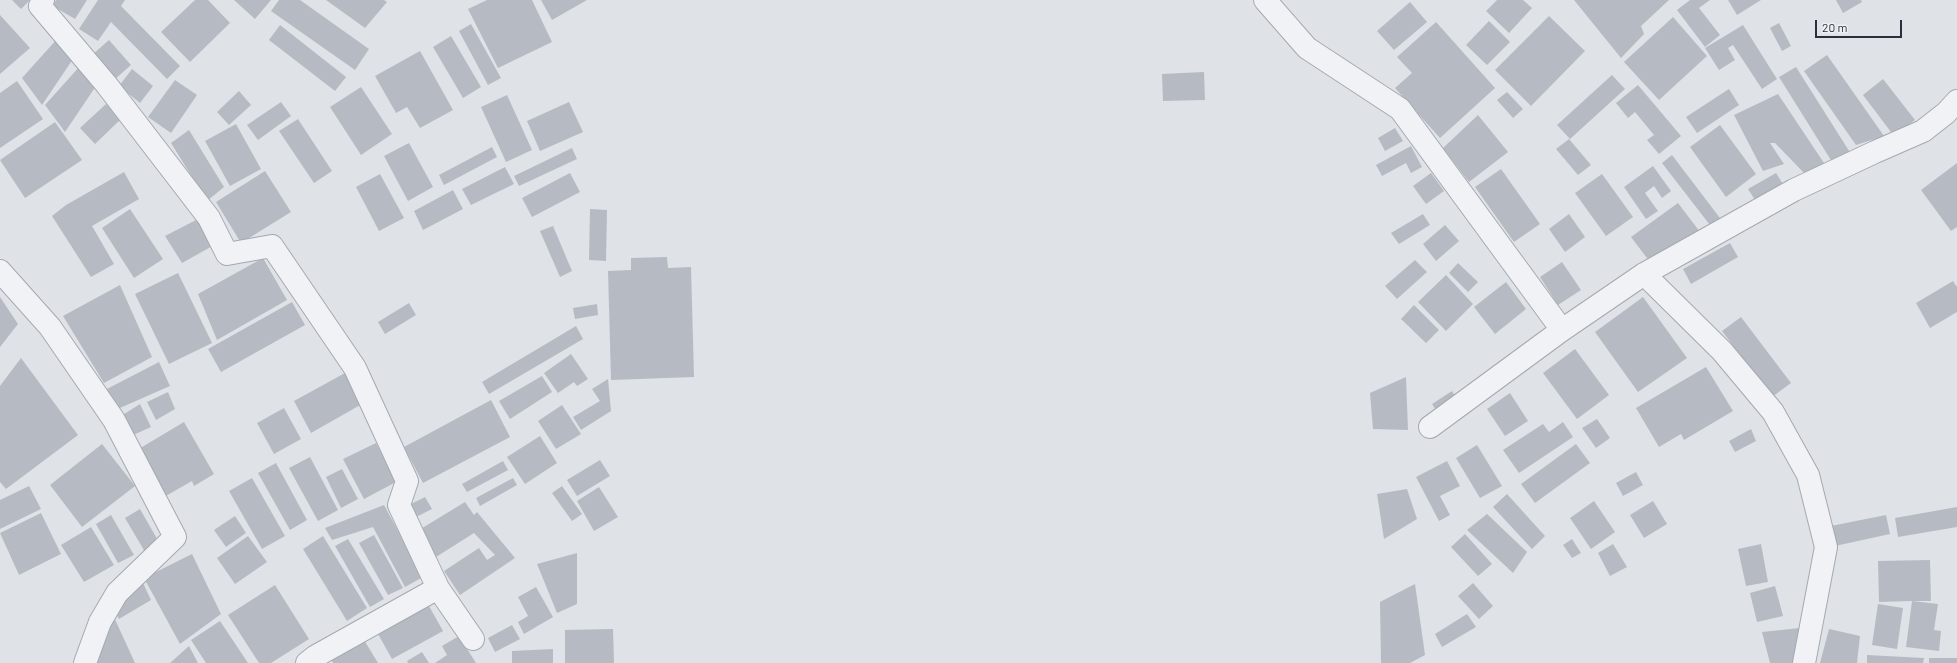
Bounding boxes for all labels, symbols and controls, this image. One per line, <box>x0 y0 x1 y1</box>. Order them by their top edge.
scale bar <box>1817 12 1904 38</box>
text: 20 m <box>1822 20 1848 34</box>

